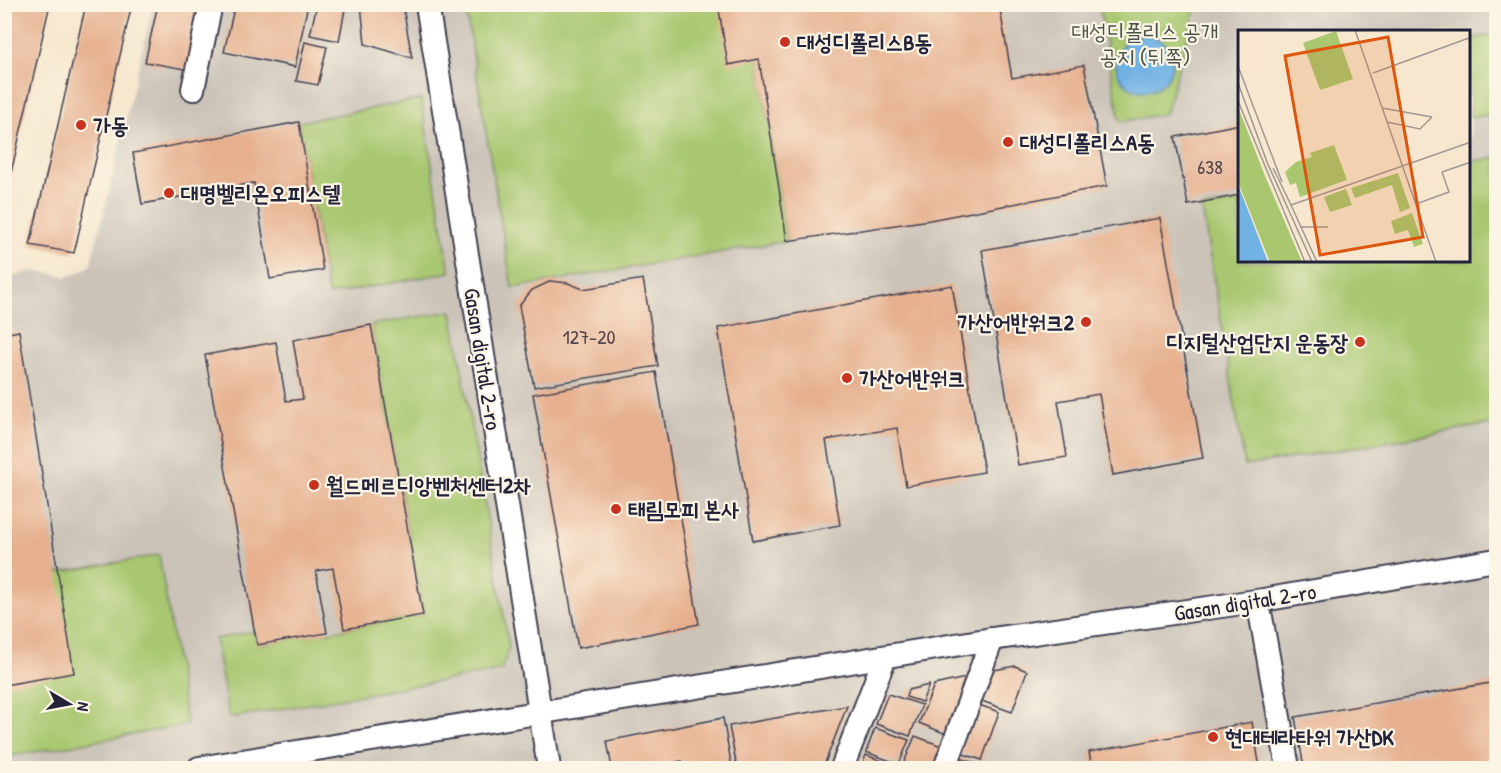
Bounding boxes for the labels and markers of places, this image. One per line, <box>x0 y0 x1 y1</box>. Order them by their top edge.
place label: 대성디폴리스B동 <box>797 27 932 57</box>
marker: 대성디폴리스B동 <box>778 35 792 49</box>
place label: 가동 <box>93 110 129 140</box>
marker: 가동 <box>74 118 88 132</box>
place label: 대성디폴리스A동 <box>1020 127 1155 157</box>
marker: 대성디폴리스A동 <box>1001 135 1015 149</box>
place label: 대명벨리온오피스텔 <box>181 178 341 208</box>
marker: 대명벨리온오피스텔 <box>162 186 176 200</box>
place label: 가산어반워크2 <box>957 307 1075 337</box>
marker: 가산어반워크2 <box>1079 315 1093 329</box>
place label: 디지털산업단지 운동장 <box>1166 327 1348 357</box>
marker: 디지털산업단지 운동장 <box>1353 335 1367 349</box>
place label: 가산어반워크 <box>859 363 965 393</box>
marker: 가산어반워크 <box>840 371 854 385</box>
place label: 월드메르디앙벤처센터2차 <box>326 470 531 500</box>
marker: 월드메르디앙벤처센터2차 <box>307 478 321 492</box>
place label: 태림모피 본사 <box>628 494 740 524</box>
marker: 태림모피 본사 <box>609 502 623 516</box>
place label: 현대테라타워 가산DK <box>1225 722 1394 752</box>
marker: 현대테라타워 가산DK <box>1206 730 1220 744</box>

